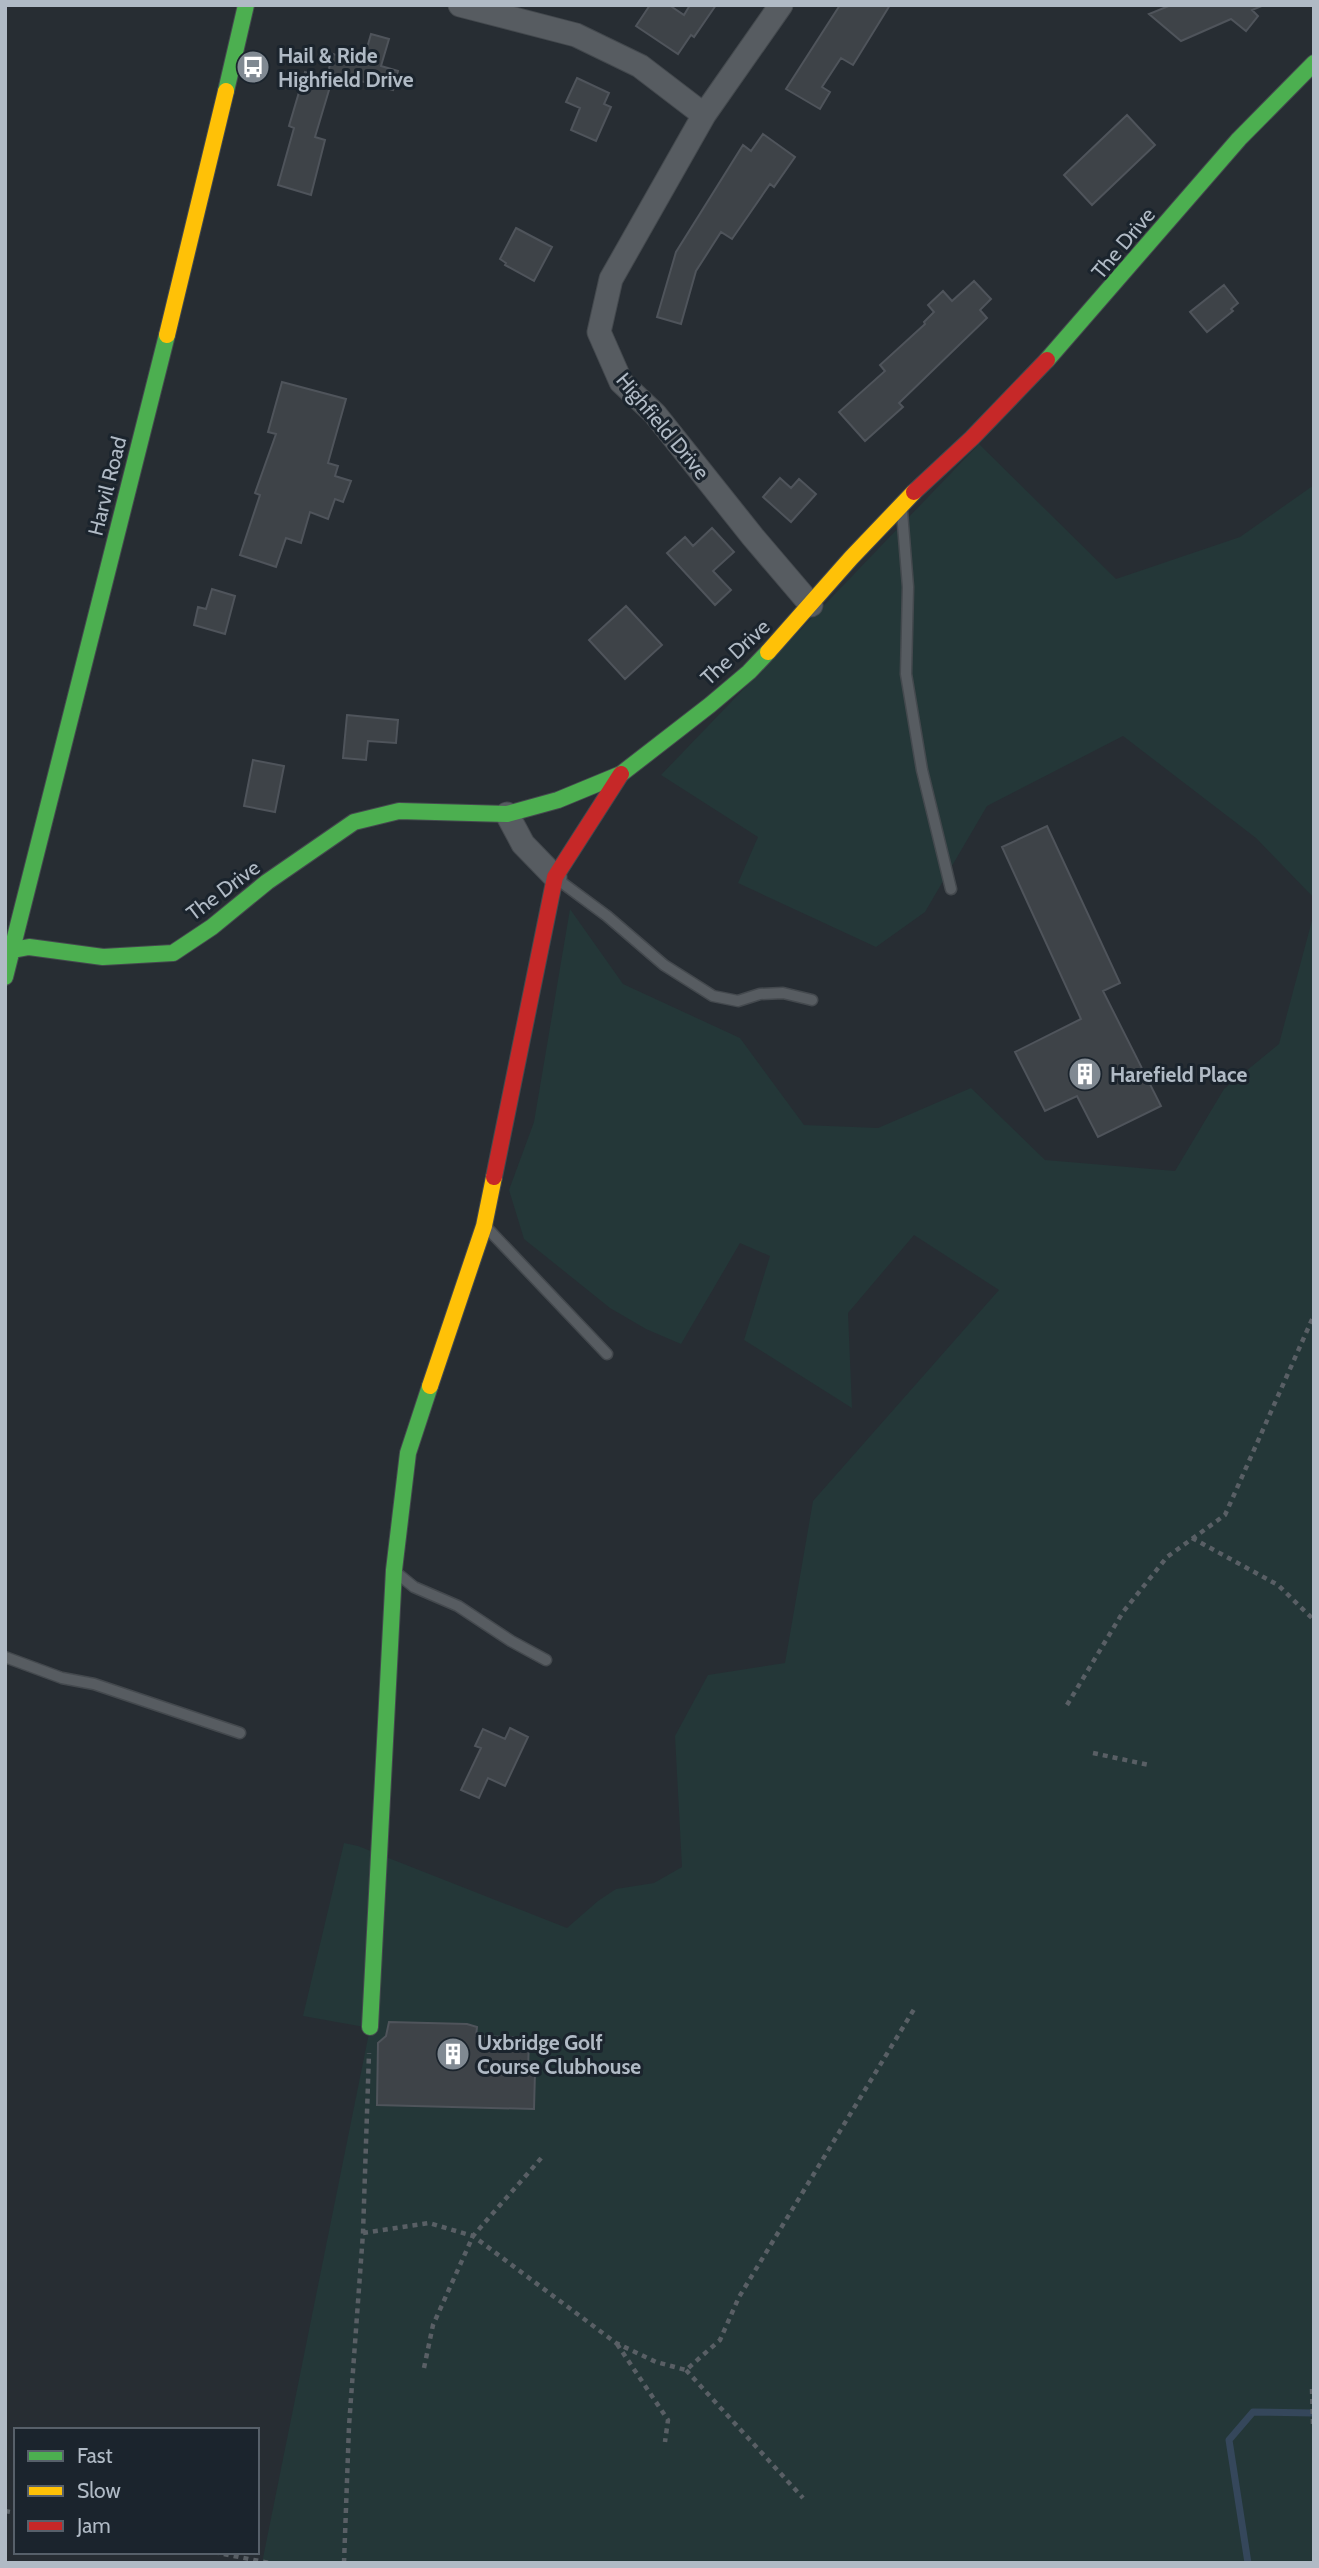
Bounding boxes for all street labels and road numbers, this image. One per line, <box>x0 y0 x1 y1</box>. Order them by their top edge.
street label: The Drive <box>1086 202 1160 284</box>
street label: Highfield Drive <box>611 368 715 485</box>
street label: Harvil Road <box>83 434 131 538</box>
street label: The Drive <box>695 614 775 690</box>
street label: The Drive <box>182 854 265 926</box>

